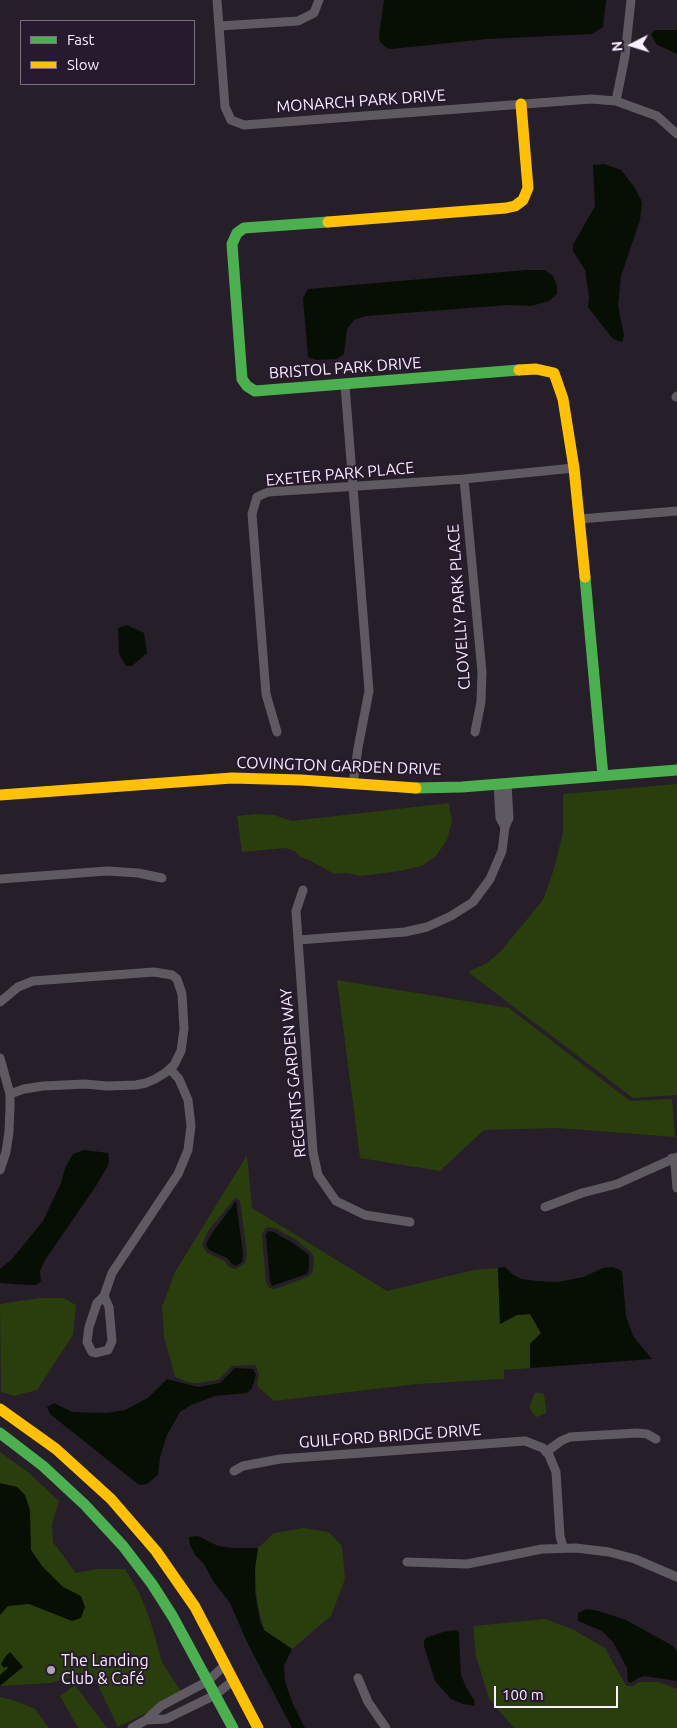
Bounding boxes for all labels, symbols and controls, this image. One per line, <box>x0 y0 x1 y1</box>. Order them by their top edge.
legend <box>20 20 195 85</box>
north arrow <box>607 20 657 70</box>
text: Fast <box>67 31 94 48</box>
text: N <box>609 40 625 52</box>
text: Slow <box>67 56 99 73</box>
street label: MONARCH PARK DRIVE <box>276 86 446 116</box>
street label: BRISTOL PARK DRIVE <box>268 353 422 383</box>
street label: EXETER PARK PLACE <box>265 458 415 490</box>
street label: CLOVELLY PARK PLACE <box>444 523 474 691</box>
street label: COVINGTON GARDEN DRIVE <box>236 753 442 779</box>
street label: REGENTS GARDEN WAY <box>276 987 310 1159</box>
street label: GUILFORD BRIDGE DRIVE <box>298 1420 482 1452</box>
place label: The Landing Club & Café <box>61 1651 149 1689</box>
marker: The Landing Club & Café <box>45 1664 57 1676</box>
scale bar <box>497 1676 621 1708</box>
text: 100 m <box>502 1686 544 1703</box>

